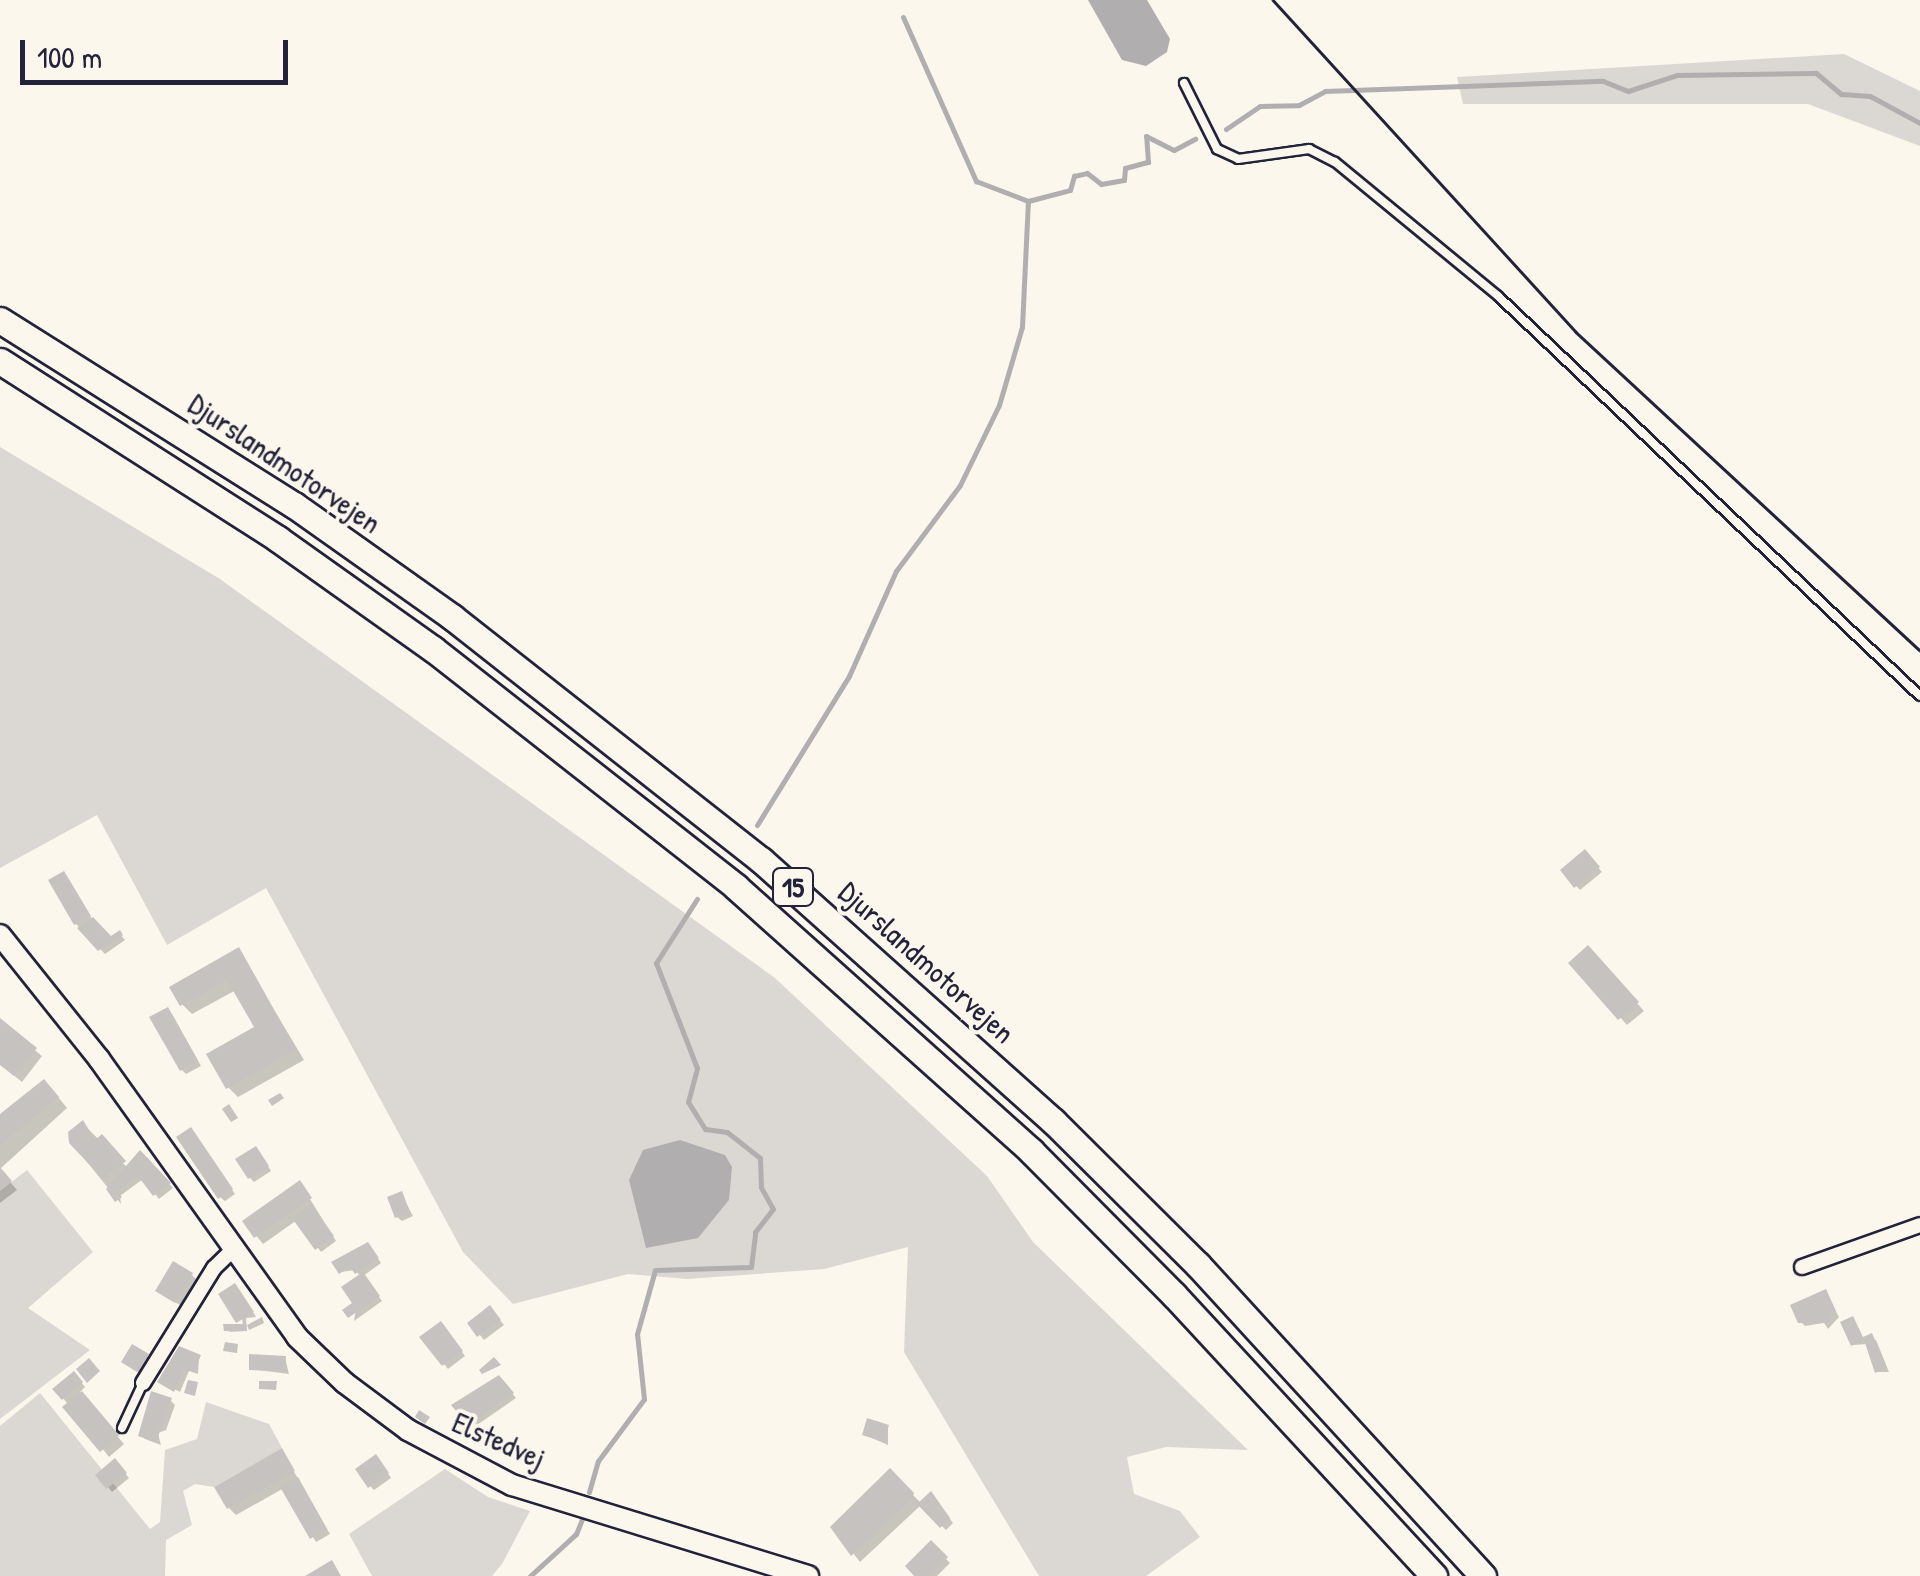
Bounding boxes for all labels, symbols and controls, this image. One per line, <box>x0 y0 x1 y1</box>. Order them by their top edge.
scale bar <box>25 20 292 82</box>
text: 100 m <box>37 37 102 77</box>
street label: Djurslandmotorvejen <box>182 385 388 541</box>
road number: 15 <box>770 864 816 910</box>
street label: Djurslandmotorvejen <box>832 874 1022 1050</box>
street label: Elstedvej <box>447 1404 551 1476</box>

